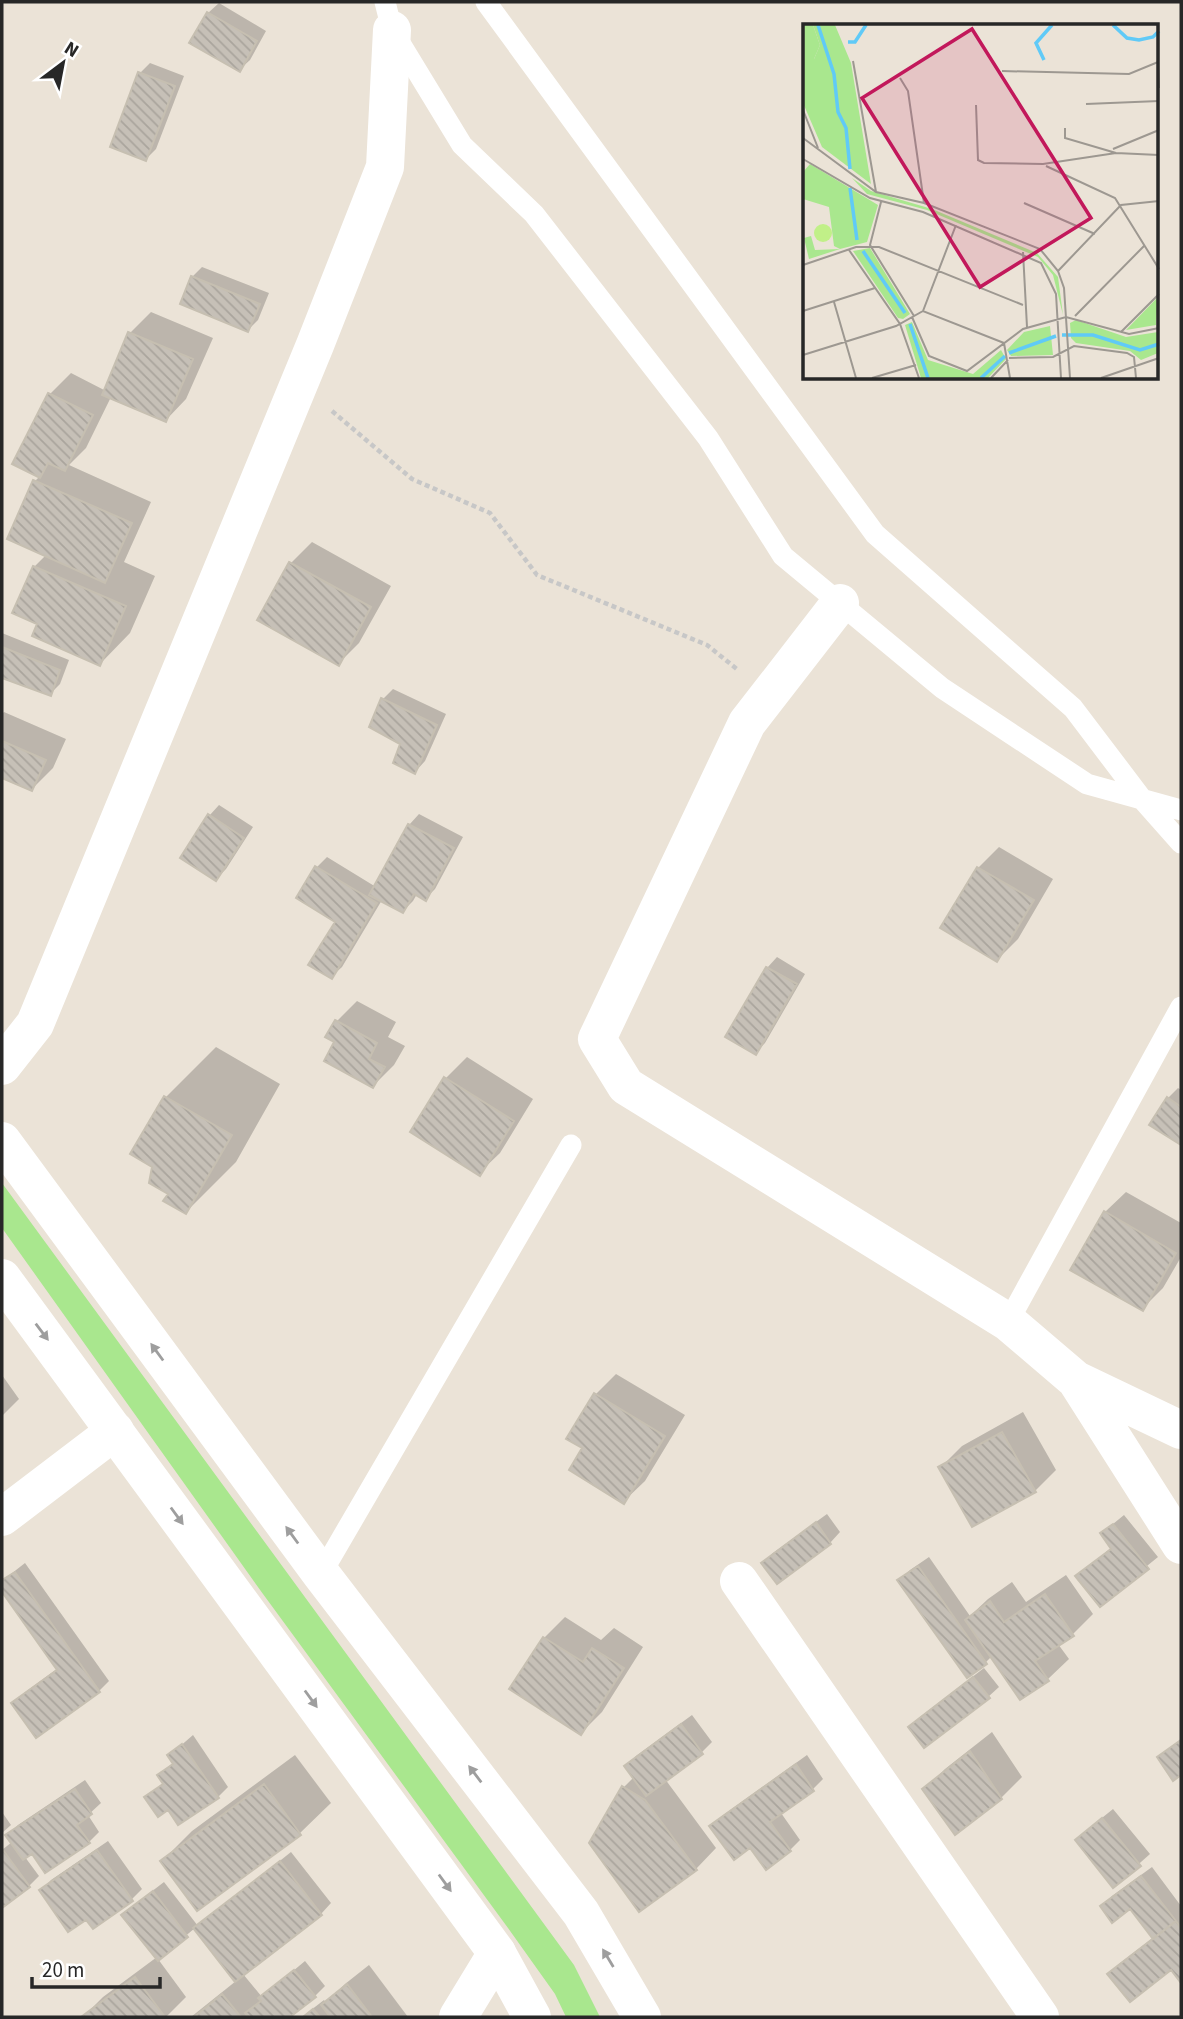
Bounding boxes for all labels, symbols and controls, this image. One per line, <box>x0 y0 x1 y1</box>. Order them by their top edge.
inset map <box>803 24 1158 380</box>
north arrow <box>28 28 98 98</box>
text: N <box>59 35 84 65</box>
one-way arrow <box>35 1323 50 1341</box>
one-way arrow <box>151 1343 165 1361</box>
one-way arrow <box>170 1506 185 1524</box>
one-way arrow <box>286 1526 300 1544</box>
one-way arrow <box>304 1690 318 1708</box>
one-way arrow <box>467 1766 482 1784</box>
one-way arrow <box>438 1874 452 1892</box>
scale bar <box>32 1946 159 1990</box>
one-way arrow <box>602 1949 614 1968</box>
text: 20 m <box>42 1955 84 1985</box>

